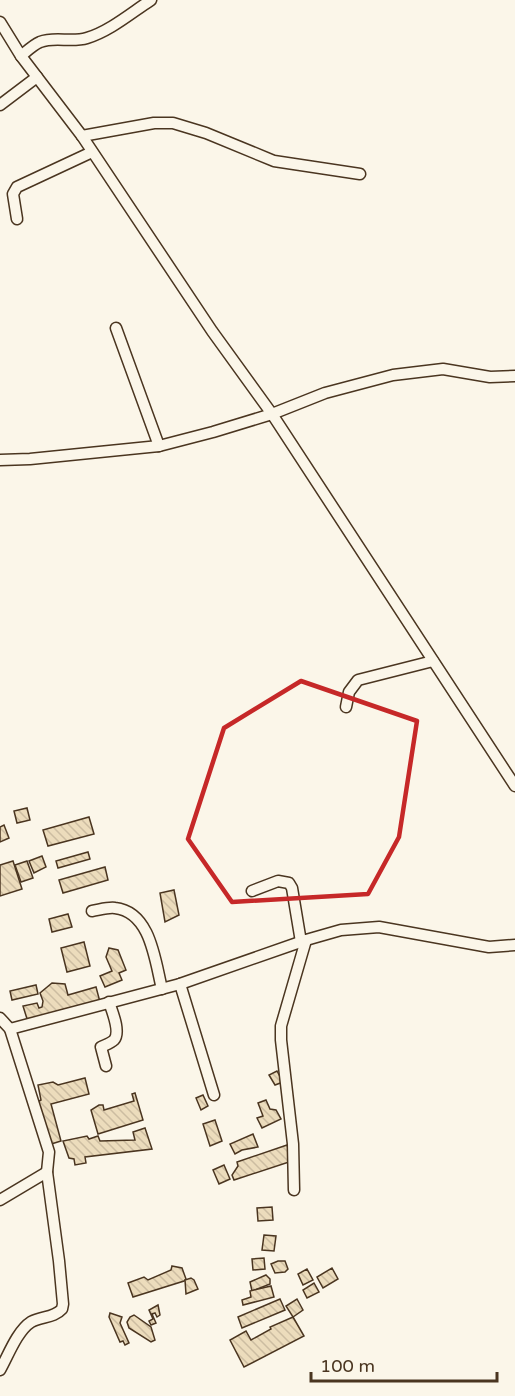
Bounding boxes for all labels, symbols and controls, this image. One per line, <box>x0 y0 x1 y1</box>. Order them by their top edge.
scale bar <box>311 1345 497 1383</box>
text: 100 m <box>320 1355 375 1377</box>

